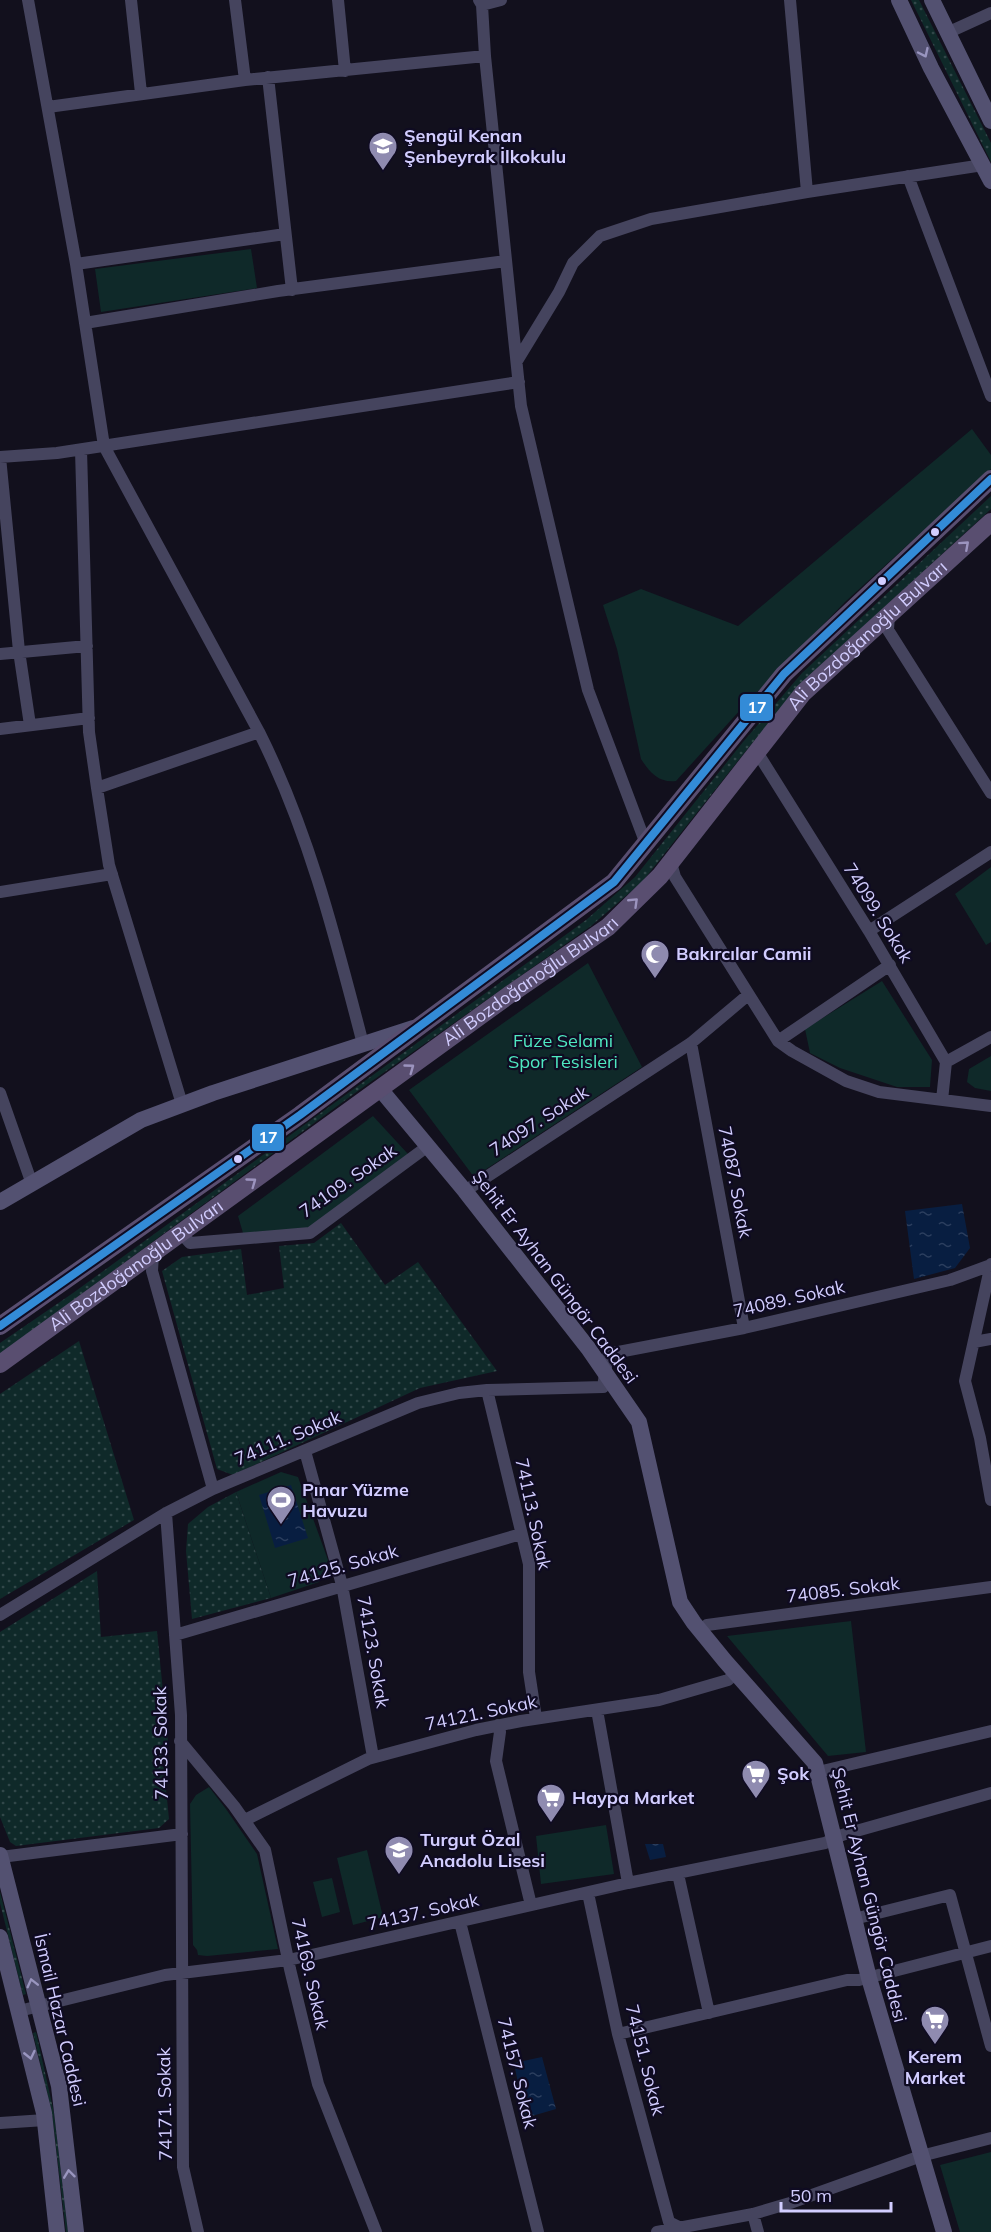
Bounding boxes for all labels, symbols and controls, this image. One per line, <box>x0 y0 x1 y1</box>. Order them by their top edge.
one-way arrow <box>916 47 928 58</box>
place label: Şengül Kenan Şenbeyrak İlkokulu <box>404 124 566 168</box>
school or university icon: Şengül Kenan Şenbeyrak İlkokulu <box>367 130 399 172</box>
unlabelled marker <box>929 526 941 538</box>
one-way arrow <box>959 541 969 552</box>
street label: Ali Bozdoğanoğlu Bulvarı <box>782 556 952 715</box>
unlabelled marker <box>876 575 888 587</box>
line badge: 17 <box>739 693 774 722</box>
text: 17 <box>747 697 767 717</box>
street label: 74099. Sokak <box>839 858 919 968</box>
one-way arrow <box>627 898 637 909</box>
street label: Ali Bozdoğanoğlu Bulvarı <box>437 911 623 1051</box>
mosque icon: Bakırcılar Camii <box>639 938 671 980</box>
place label: Bakırcılar Camii <box>676 942 812 965</box>
park label: Füze Selami Spor Tesisleri <box>508 1029 618 1073</box>
one-way arrow <box>403 1064 414 1075</box>
street label: 74097. Sokak <box>485 1080 593 1161</box>
line badge: 17 <box>251 1123 285 1152</box>
street label: 74087. Sokak <box>713 1124 758 1241</box>
text: 17 <box>258 1127 278 1147</box>
street label: 74109. Sokak <box>295 1138 401 1223</box>
unlabelled marker <box>232 1153 244 1165</box>
street label: Şehit Er Ayhan Güngör Caddesi <box>468 1165 643 1388</box>
one-way arrow <box>245 1178 256 1189</box>
street label: Ali Bozdoğanoğlu Bulvarı <box>44 1194 227 1336</box>
street label: 74089. Sokak <box>731 1274 848 1322</box>
street label: 74111. Sokak <box>231 1404 345 1470</box>
street label: 74113. Sokak <box>510 1456 557 1573</box>
place label: Pınar Yüzme Havuzu <box>302 1478 409 1522</box>
sports icon: Pınar Yüzme Havuzu <box>265 1484 297 1526</box>
street label: 74125. Sokak <box>285 1539 401 1592</box>
street label: 74085. Sokak <box>785 1571 901 1608</box>
street label: 74123. Sokak <box>352 1594 395 1711</box>
street label: 74133. Sokak <box>148 1685 173 1800</box>
street label: 74121. Sokak <box>423 1689 540 1736</box>
supermarket icon: Şok <box>740 1758 772 1800</box>
place label: Şok <box>777 1762 810 1785</box>
street label: Şehit Er Ayhan Güngör Caddesi <box>827 1765 912 2024</box>
supermarket icon: Haypa Market <box>535 1782 567 1824</box>
place label: Haypa Market <box>572 1786 695 1809</box>
place label: Turgut Özal Anadolu Lisesi <box>420 1828 545 1872</box>
school or university icon: Turgut Özal Anadolu Lisesi <box>383 1834 415 1876</box>
street label: 74137. Sokak <box>365 1887 482 1935</box>
street label: 74169. Sokak <box>287 1916 335 2033</box>
street label: İsmail Hazar Caddesi <box>29 1931 92 2109</box>
one-way arrow <box>26 1978 39 1988</box>
street label: 74151. Sokak <box>621 2002 671 2118</box>
supermarket icon: Kerem Market <box>919 2004 951 2046</box>
street label: 74157. Sokak <box>493 2015 543 2131</box>
place label: Kerem Market <box>905 2045 965 2089</box>
street label: 74171. Sokak <box>152 2046 177 2161</box>
one-way arrow <box>22 2050 35 2060</box>
one-way arrow <box>64 2169 76 2178</box>
scale bar <box>781 2175 890 2213</box>
text: 50 m <box>790 2184 832 2207</box>

